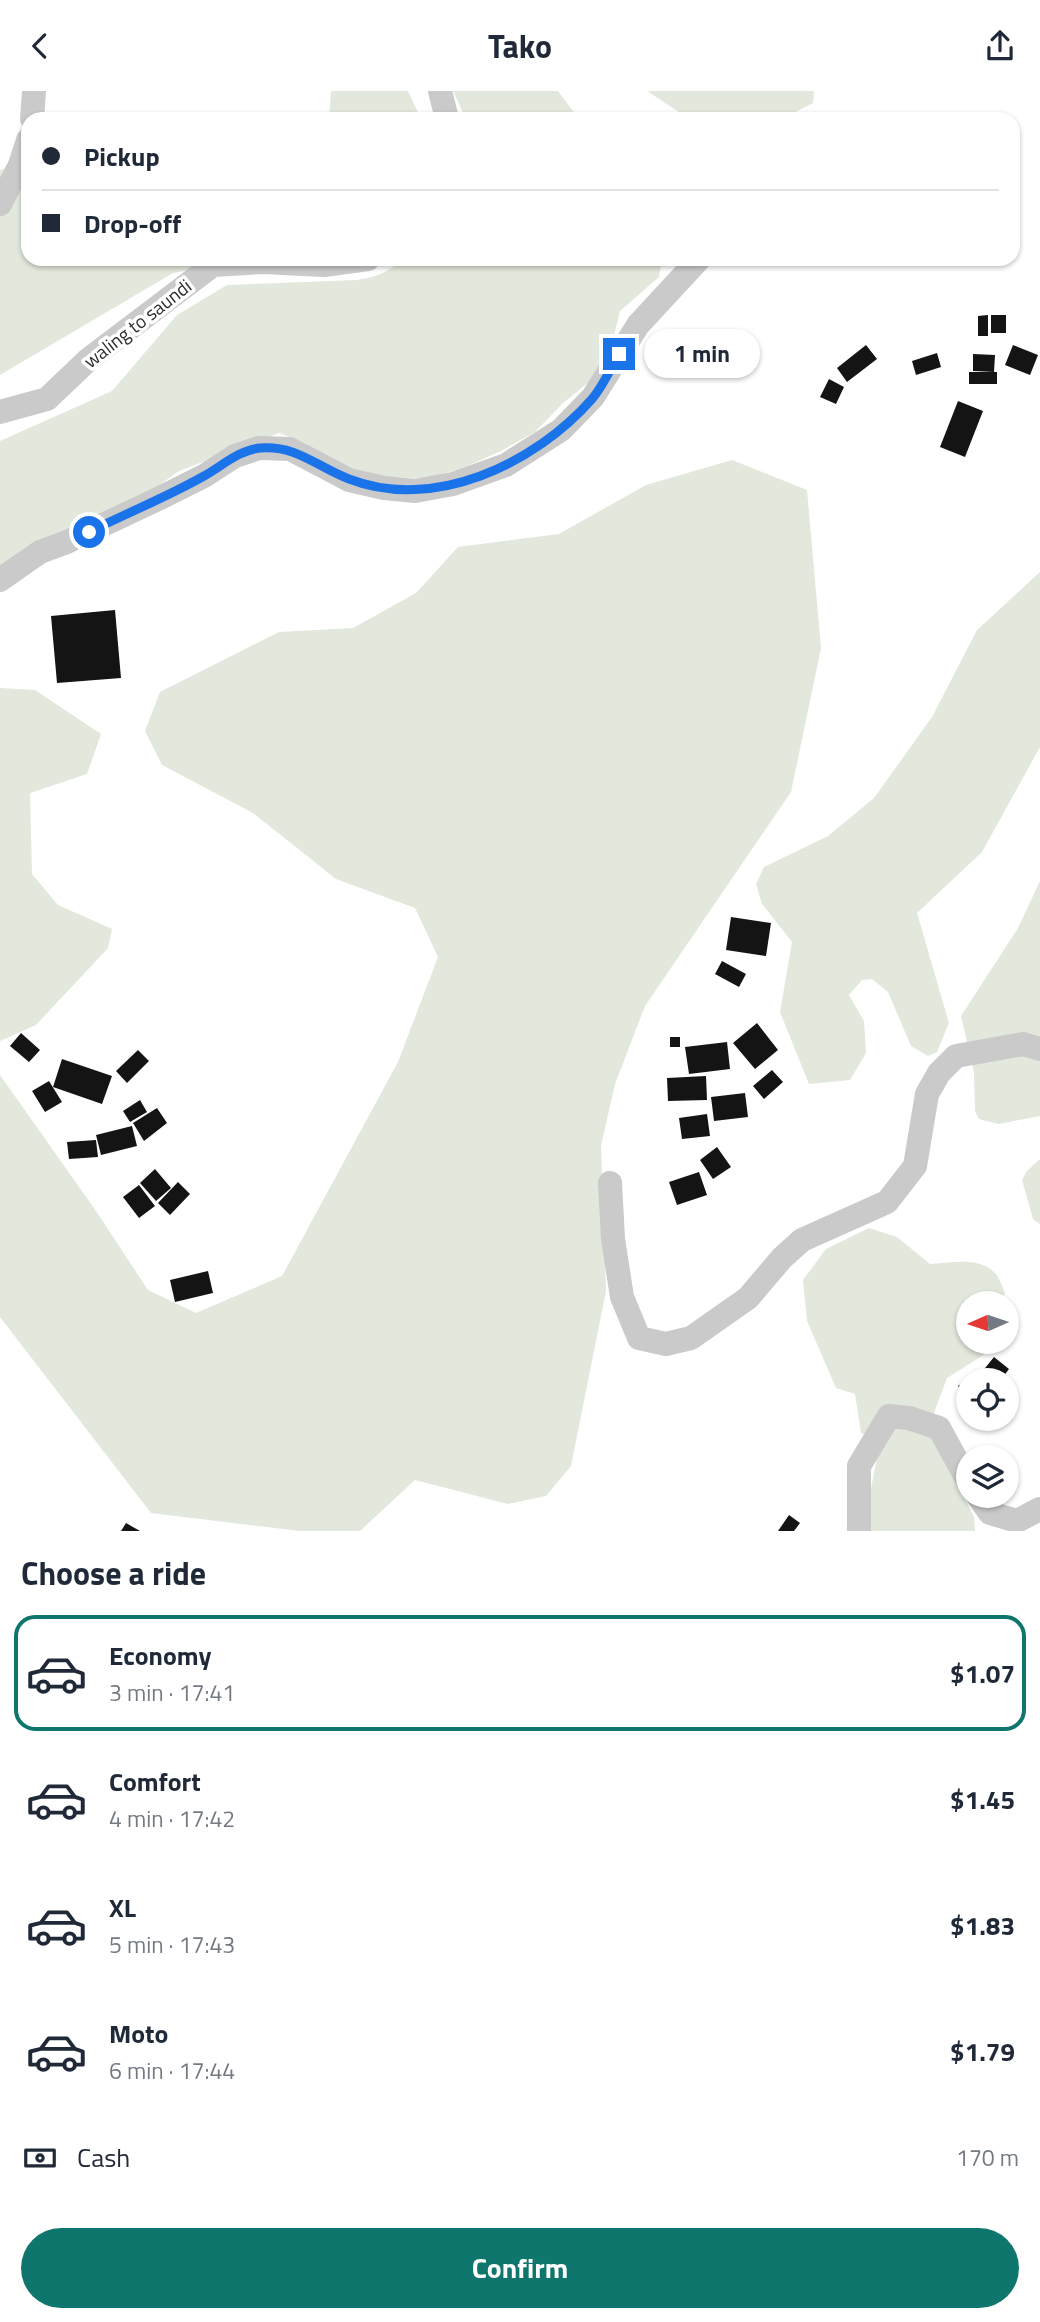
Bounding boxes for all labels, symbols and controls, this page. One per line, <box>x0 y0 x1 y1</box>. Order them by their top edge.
text: Tako <box>488 22 552 70</box>
icon: back <box>21 27 59 65</box>
icon: share <box>981 27 1019 65</box>
text: Pickup <box>84 137 160 176</box>
text: Drop-off <box>84 204 181 243</box>
street label: waling to saundi <box>77 271 197 375</box>
callout: 1 min <box>644 329 759 379</box>
text: 1 min <box>674 336 730 371</box>
route end <box>603 338 635 370</box>
route start <box>73 516 105 548</box>
north arrow <box>956 1291 1018 1355</box>
map controls <box>956 1291 1019 1508</box>
button: locate <box>956 1368 1019 1431</box>
button: layers <box>956 1445 1019 1508</box>
text: Choose a ride <box>21 1549 206 1597</box>
text: Economy <box>109 1636 211 1675</box>
icon: car <box>25 1642 88 1705</box>
text: $1.07 <box>950 1654 1015 1693</box>
text: 3 min · 17:41 <box>109 1675 235 1710</box>
text: Comfort <box>109 1762 201 1801</box>
icon: car <box>25 1768 88 1831</box>
text: $1.45 <box>950 1780 1015 1819</box>
text: 4 min · 17:42 <box>109 1801 235 1836</box>
text: XL <box>109 1888 136 1927</box>
icon: car <box>25 1894 88 1957</box>
text: $1.83 <box>950 1906 1015 1945</box>
text: 5 min · 17:43 <box>109 1927 235 1962</box>
text: Moto <box>109 2014 168 2053</box>
icon: car <box>25 2020 88 2083</box>
text: $1.79 <box>950 2032 1015 2071</box>
text: 6 min · 17:44 <box>109 2053 235 2088</box>
text: Cash <box>77 2138 130 2177</box>
icon: cash <box>21 2139 59 2177</box>
text: 170 m <box>956 2140 1019 2175</box>
button: Confirm <box>21 2228 1019 2308</box>

